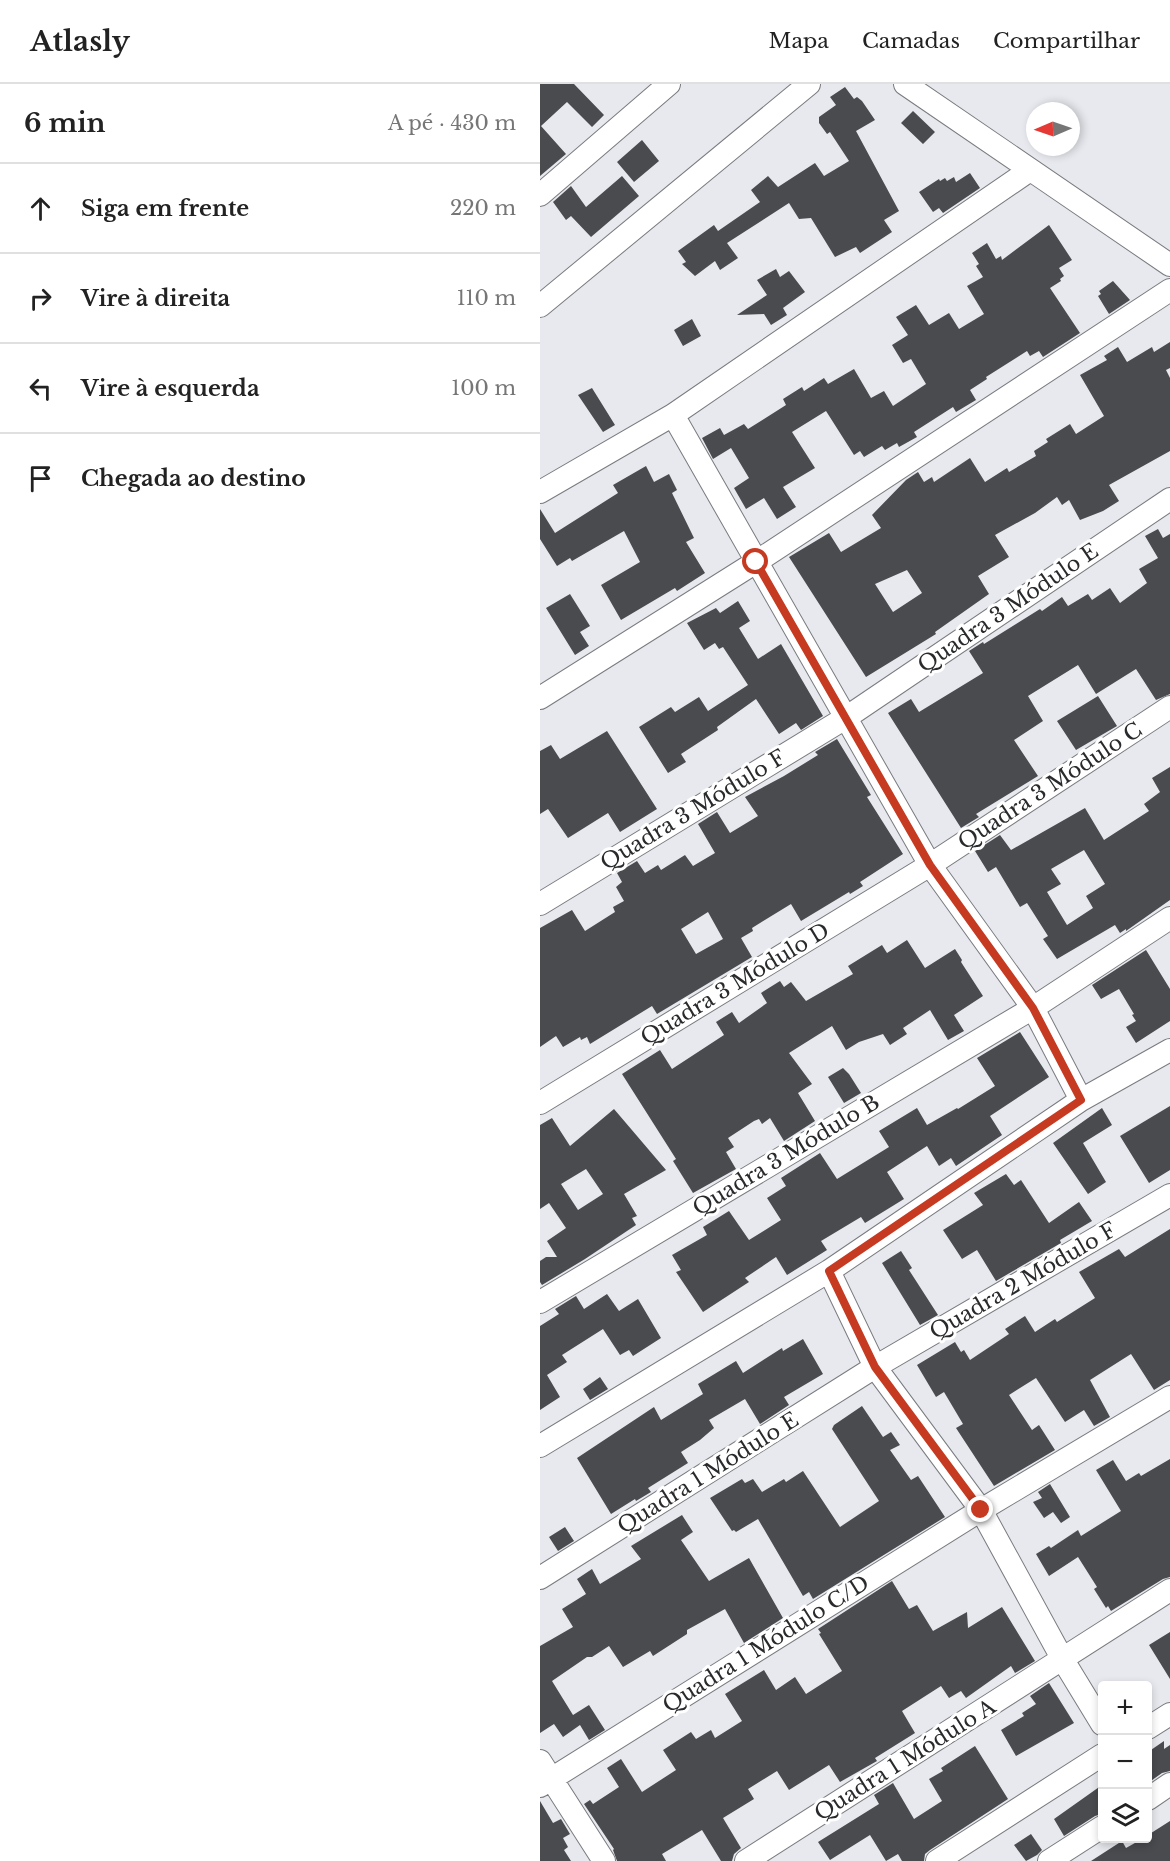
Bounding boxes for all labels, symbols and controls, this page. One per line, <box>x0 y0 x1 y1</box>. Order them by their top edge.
text: Atlasly <box>30 24 130 59</box>
text: Mapa <box>769 28 829 54</box>
text: Camadas <box>862 28 960 54</box>
text: Compartilhar <box>993 28 1140 54</box>
north arrow <box>1026 102 1080 156</box>
text: 6 min <box>24 107 105 139</box>
text: A pé · 430 m <box>388 111 516 135</box>
icon: ahead <box>24 192 57 225</box>
text: Siga em frente <box>81 195 249 222</box>
text: 220 m <box>450 196 516 220</box>
icon: right <box>24 282 57 315</box>
text: Vire à direita <box>81 285 230 312</box>
text: 110 m <box>457 286 516 310</box>
icon: left <box>24 372 57 405</box>
text: Vire à esquerda <box>81 375 260 402</box>
text: 100 m <box>451 376 516 400</box>
icon: arrive <box>24 462 57 495</box>
text: Chegada ao destino <box>81 465 306 492</box>
street label: Quadra 3 Módulo E <box>913 538 1103 678</box>
route start <box>742 548 768 574</box>
street label: Quadra 3 Módulo C <box>953 717 1147 855</box>
street label: Quadra 3 Módulo F <box>596 744 790 876</box>
street label: Quadra 3 Módulo D <box>636 917 834 1051</box>
street label: Quadra 3 Módulo B <box>688 1089 884 1221</box>
street label: Quadra 2 Módulo F <box>925 1217 1121 1345</box>
street label: Quadra 1 Módulo E <box>613 1407 803 1539</box>
route end <box>967 1496 993 1522</box>
street label: Quadra 1 Módulo C/D <box>658 1570 874 1718</box>
map controls <box>1098 1681 1152 1843</box>
button: + <box>1098 1681 1152 1735</box>
street label: Quadra 1 Módulo A <box>810 1693 1001 1826</box>
button: − <box>1098 1735 1152 1789</box>
button: layers <box>1098 1789 1152 1843</box>

